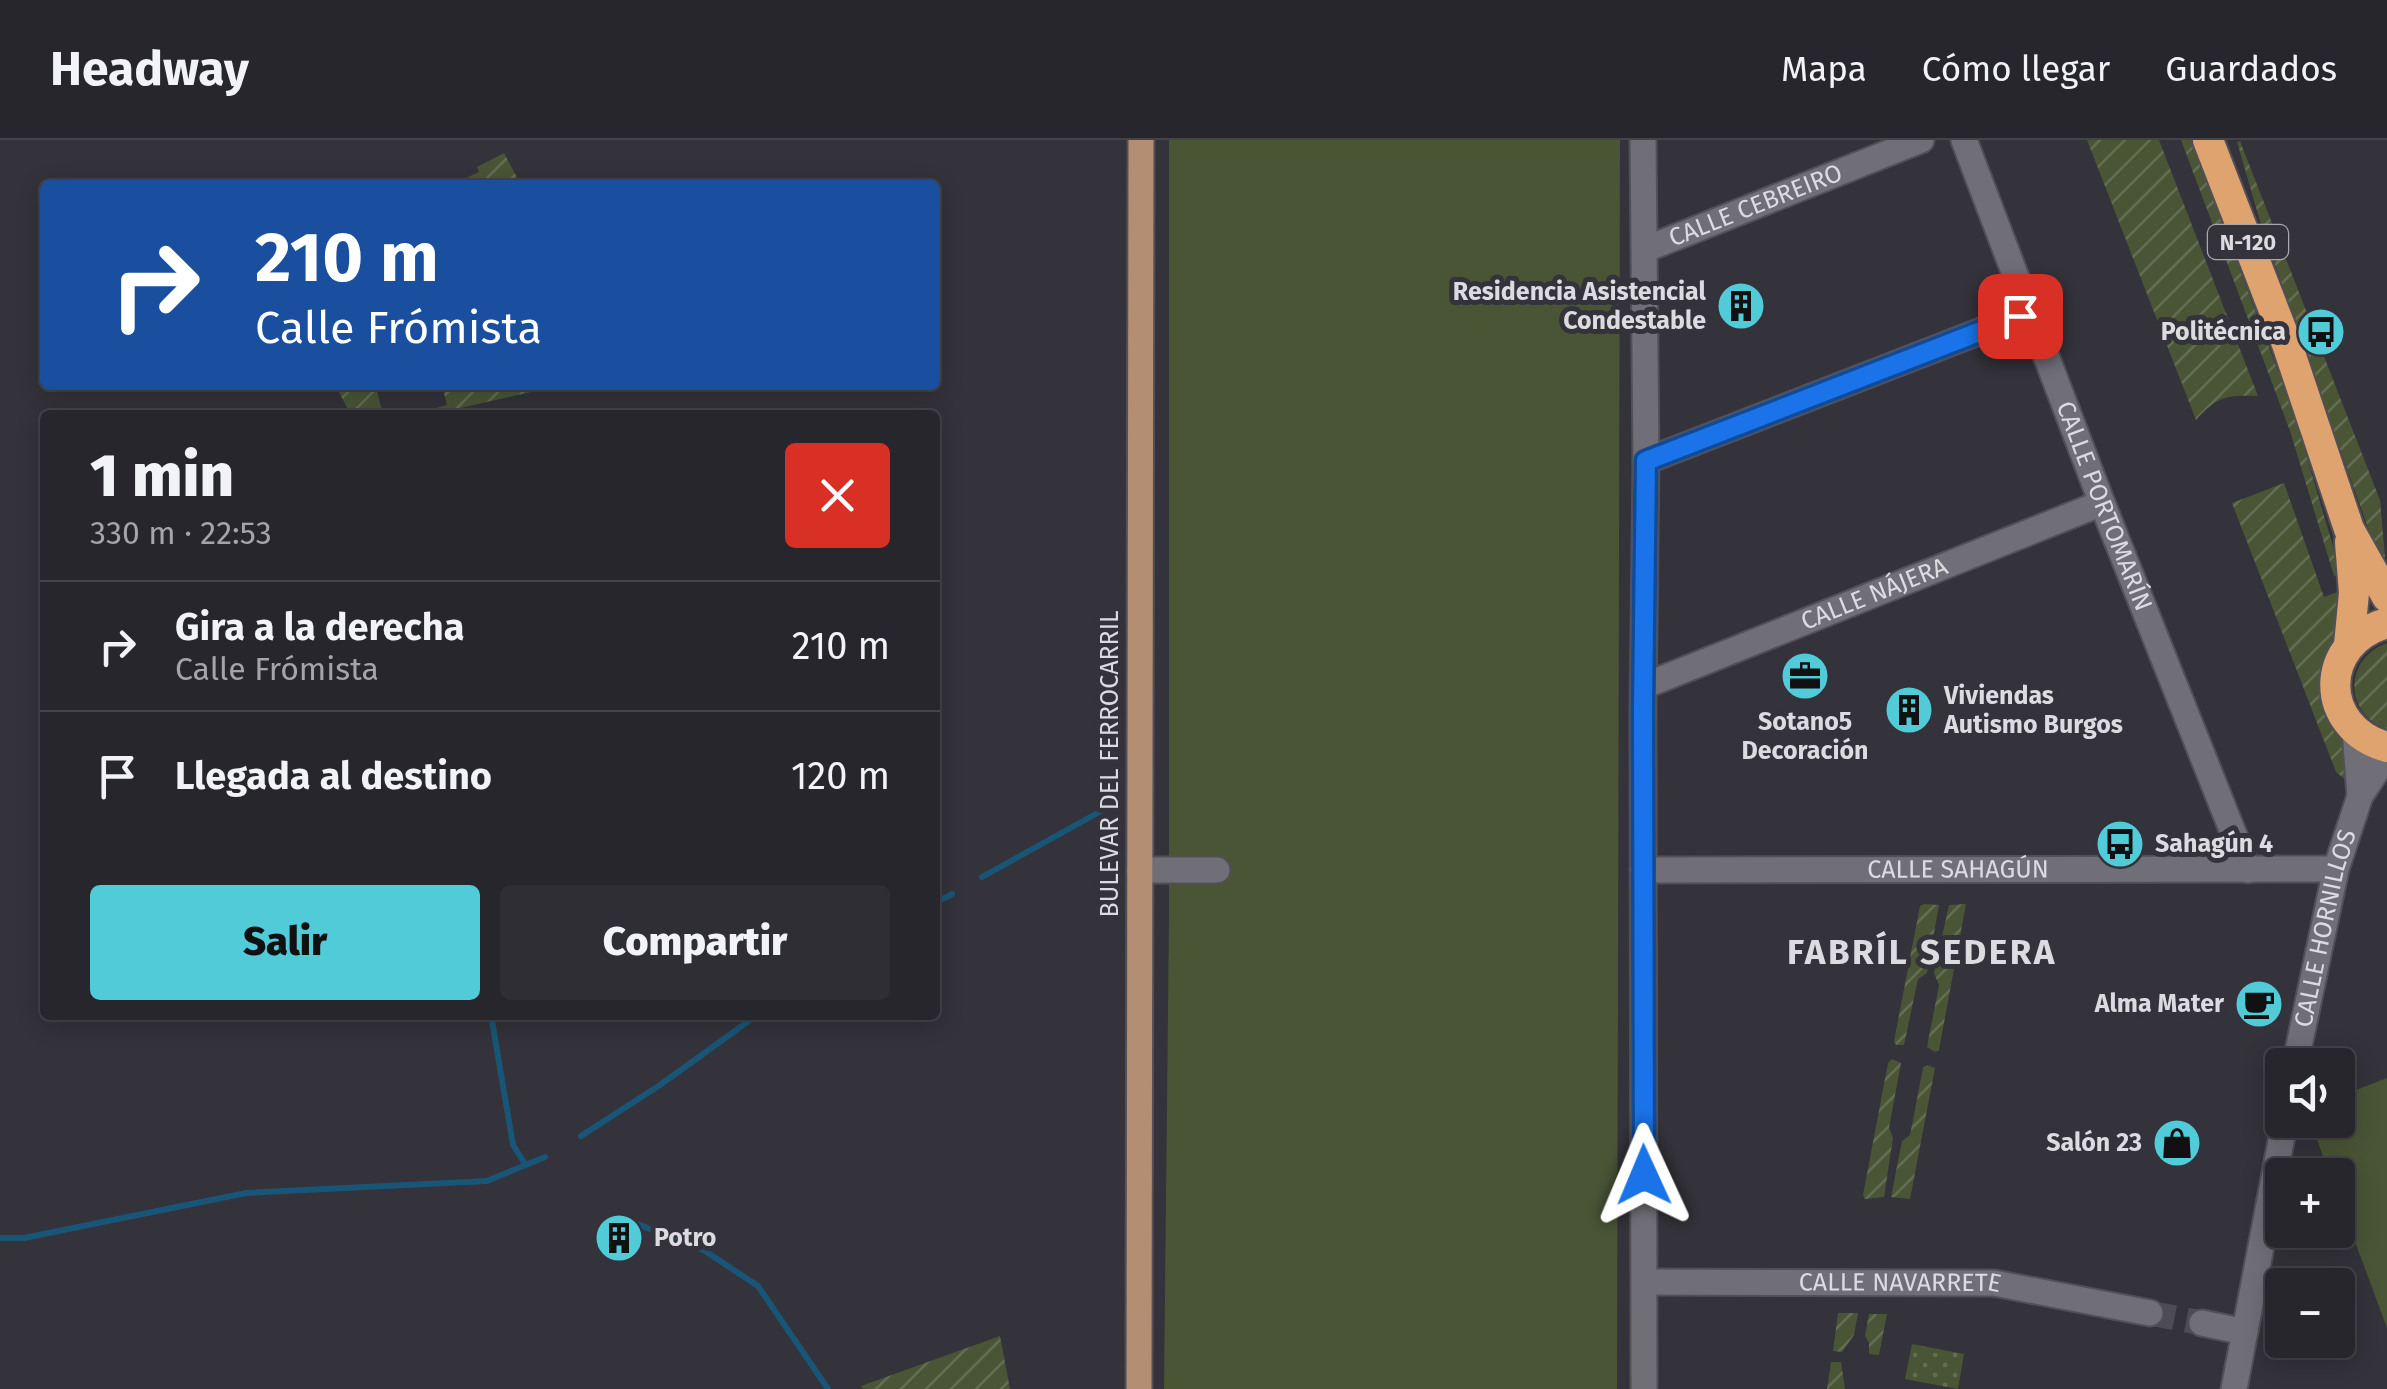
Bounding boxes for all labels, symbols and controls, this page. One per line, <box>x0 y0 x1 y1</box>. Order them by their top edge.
text: Headway <box>50 40 249 98</box>
text: Mapa <box>1781 48 1867 90</box>
text: Cómo llegar <box>1922 48 2110 90</box>
text: Guardados <box>2165 48 2337 90</box>
street label: CALLE CEBREIRO <box>1665 158 1847 253</box>
text: 210 m <box>255 216 439 300</box>
icon: right <box>90 220 220 350</box>
road number: N-120 <box>2208 225 2288 259</box>
pin <box>1978 274 2063 359</box>
place label: Residencia Asistencial Condestable <box>1453 277 1707 336</box>
building icon: Residencia Asistencial Condestable <box>1715 280 1767 332</box>
icon: arrive <box>1993 289 2048 344</box>
text: Calle Frómista <box>255 301 542 355</box>
bus stop icon: Politécnica <box>2295 306 2347 358</box>
place label: Politécnica <box>2161 317 2286 347</box>
street label: CALLE PORTOMARÍN <box>2050 397 2158 615</box>
text: 1 min <box>90 440 234 512</box>
button: close <box>785 443 890 548</box>
text: 330 m · 22:53 <box>90 514 272 552</box>
street label: CALLE NÁJERA <box>1797 551 1953 637</box>
text: Gira a la derecha <box>175 604 465 650</box>
street label: BULEVAR DEL FERROCARRIL <box>1095 610 1125 918</box>
icon: right <box>90 619 145 674</box>
text: 210 m <box>792 623 890 669</box>
text: Calle Frómista <box>175 650 379 688</box>
office icon: Sotano5 Decoración <box>1779 650 1831 702</box>
place label: Viviendas Autismo Burgos <box>1943 681 2123 740</box>
building icon: Viviendas Autismo Burgos <box>1883 684 1935 736</box>
place label: Sotano5 Decoración <box>1741 707 1869 766</box>
icon: arrive <box>90 749 145 804</box>
text: Llegada al destino <box>175 753 492 799</box>
text: 120 m <box>791 753 890 799</box>
bus stop icon: Sahagún 4 <box>2094 818 2146 870</box>
street label: CALLE HORNILLOS <box>2288 826 2363 1030</box>
place label: Sahagún 4 <box>2155 829 2273 859</box>
street label: CALLE SAHAGÚN <box>1867 853 2049 885</box>
button: Salir <box>90 885 480 1000</box>
button: Compartir <box>500 885 890 1000</box>
district label: FABRÍL SEDERA <box>1787 930 2057 973</box>
cafe icon: Alma Mater <box>2233 978 2285 1030</box>
place label: Alma Mater <box>2094 989 2225 1019</box>
map controls <box>2265 1048 2355 1358</box>
button: sound <box>2265 1048 2355 1138</box>
shop icon: Salón 23 <box>2151 1117 2203 1169</box>
position arrow <box>1592 1123 1696 1227</box>
place label: Salón 23 <box>2046 1128 2142 1158</box>
button: + <box>2265 1158 2355 1248</box>
building icon: Potro <box>593 1212 645 1264</box>
place label: Potro <box>654 1223 716 1253</box>
street label: CALLE NAVARRETE <box>1799 1267 2004 1299</box>
button: − <box>2265 1268 2355 1358</box>

